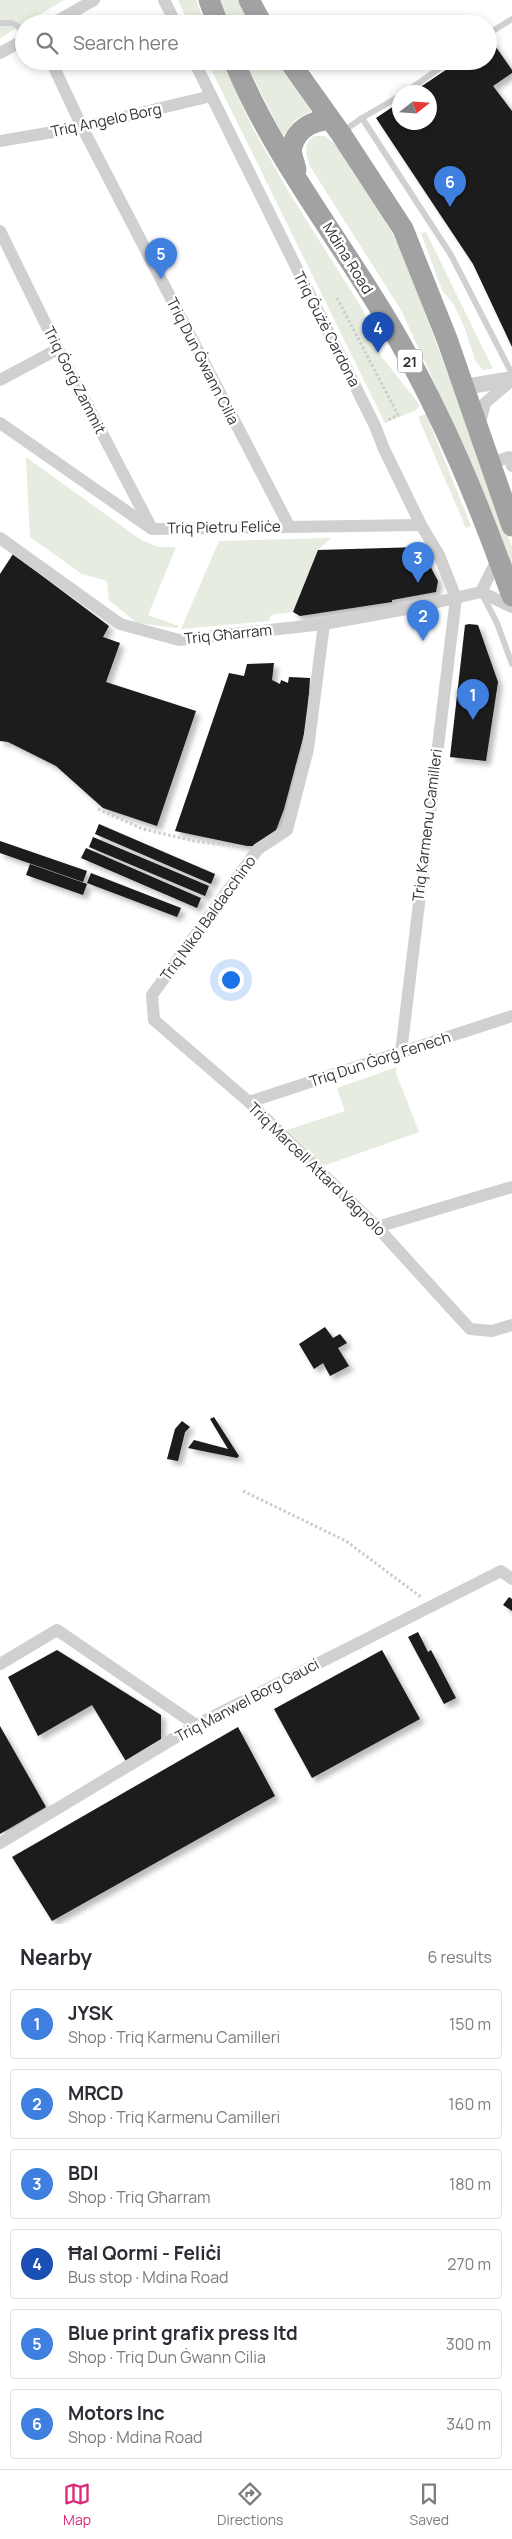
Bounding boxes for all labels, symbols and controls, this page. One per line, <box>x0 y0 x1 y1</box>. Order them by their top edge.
search box <box>15 15 497 70</box>
icon: search <box>33 29 61 57</box>
text: Search here <box>73 30 179 56</box>
north arrow <box>392 85 437 130</box>
street label: Triq Angelo Borg <box>49 98 163 142</box>
pin: 6 <box>434 166 466 207</box>
street label: Mdina Road <box>318 218 378 298</box>
pin: 5 <box>145 238 177 279</box>
street label: Triq Ġużè Cardona <box>289 268 365 390</box>
street label: Triq Dun Ġwann Cilia <box>162 294 244 428</box>
pin: 4 <box>362 312 394 353</box>
street label: Triq Ġorġ Zammit <box>39 323 111 437</box>
road number: 21 <box>398 350 422 372</box>
street label: Triq Pietru Feliċe <box>167 516 281 538</box>
pin: 3 <box>402 542 434 583</box>
pin: 2 <box>407 600 439 641</box>
street label: Triq Għarram <box>183 619 273 649</box>
pin: 1 <box>457 679 489 720</box>
street label: Triq Karmenu Camilleri <box>407 747 447 903</box>
street label: Triq Nikol Baldacchino <box>155 851 261 985</box>
your location <box>218 967 244 993</box>
street label: Triq Dun Ġorġ Fenech <box>307 1026 453 1092</box>
street label: Triq Marcell Attard Vagnolo <box>244 1098 391 1240</box>
street label: Triq Manwel Borg Gauci <box>172 1653 322 1747</box>
text: Nearby <box>20 1943 92 1971</box>
text: 6 results <box>427 1946 492 1968</box>
text: JYSK <box>68 2000 113 2026</box>
text: 1 <box>33 2013 41 2035</box>
text: 150 m <box>449 2013 491 2035</box>
text: Shop · Triq Karmenu Camilleri <box>68 2026 280 2048</box>
text: MRCD <box>68 2080 124 2106</box>
text: 2 <box>32 2093 42 2115</box>
text: 160 m <box>448 2093 491 2115</box>
text: Shop · Triq Karmenu Camilleri <box>68 2106 280 2128</box>
text: BDI <box>68 2160 99 2186</box>
text: 3 <box>32 2173 42 2195</box>
text: 180 m <box>449 2173 491 2195</box>
text: Shop · Triq Għarram <box>68 2186 211 2208</box>
text: Ħal Qormi - Feliċi <box>68 2240 221 2266</box>
text: 4 <box>32 2253 42 2275</box>
text: 270 m <box>447 2253 491 2275</box>
text: Bus stop · Mdina Road <box>68 2266 229 2288</box>
text: Blue print grafix press ltd <box>68 2320 298 2346</box>
text: 5 <box>32 2333 42 2355</box>
text: 300 m <box>446 2333 491 2355</box>
text: Shop · Triq Dun Ġwann Cilia <box>68 2346 266 2368</box>
text: Motors Inc <box>68 2400 165 2426</box>
text: 6 <box>32 2413 42 2435</box>
text: 340 m <box>446 2413 491 2435</box>
text: Shop · Mdina Road <box>68 2426 203 2448</box>
tab: Map <box>63 2480 91 2529</box>
tab: Directions <box>217 2480 283 2529</box>
tab: Saved <box>410 2480 449 2529</box>

